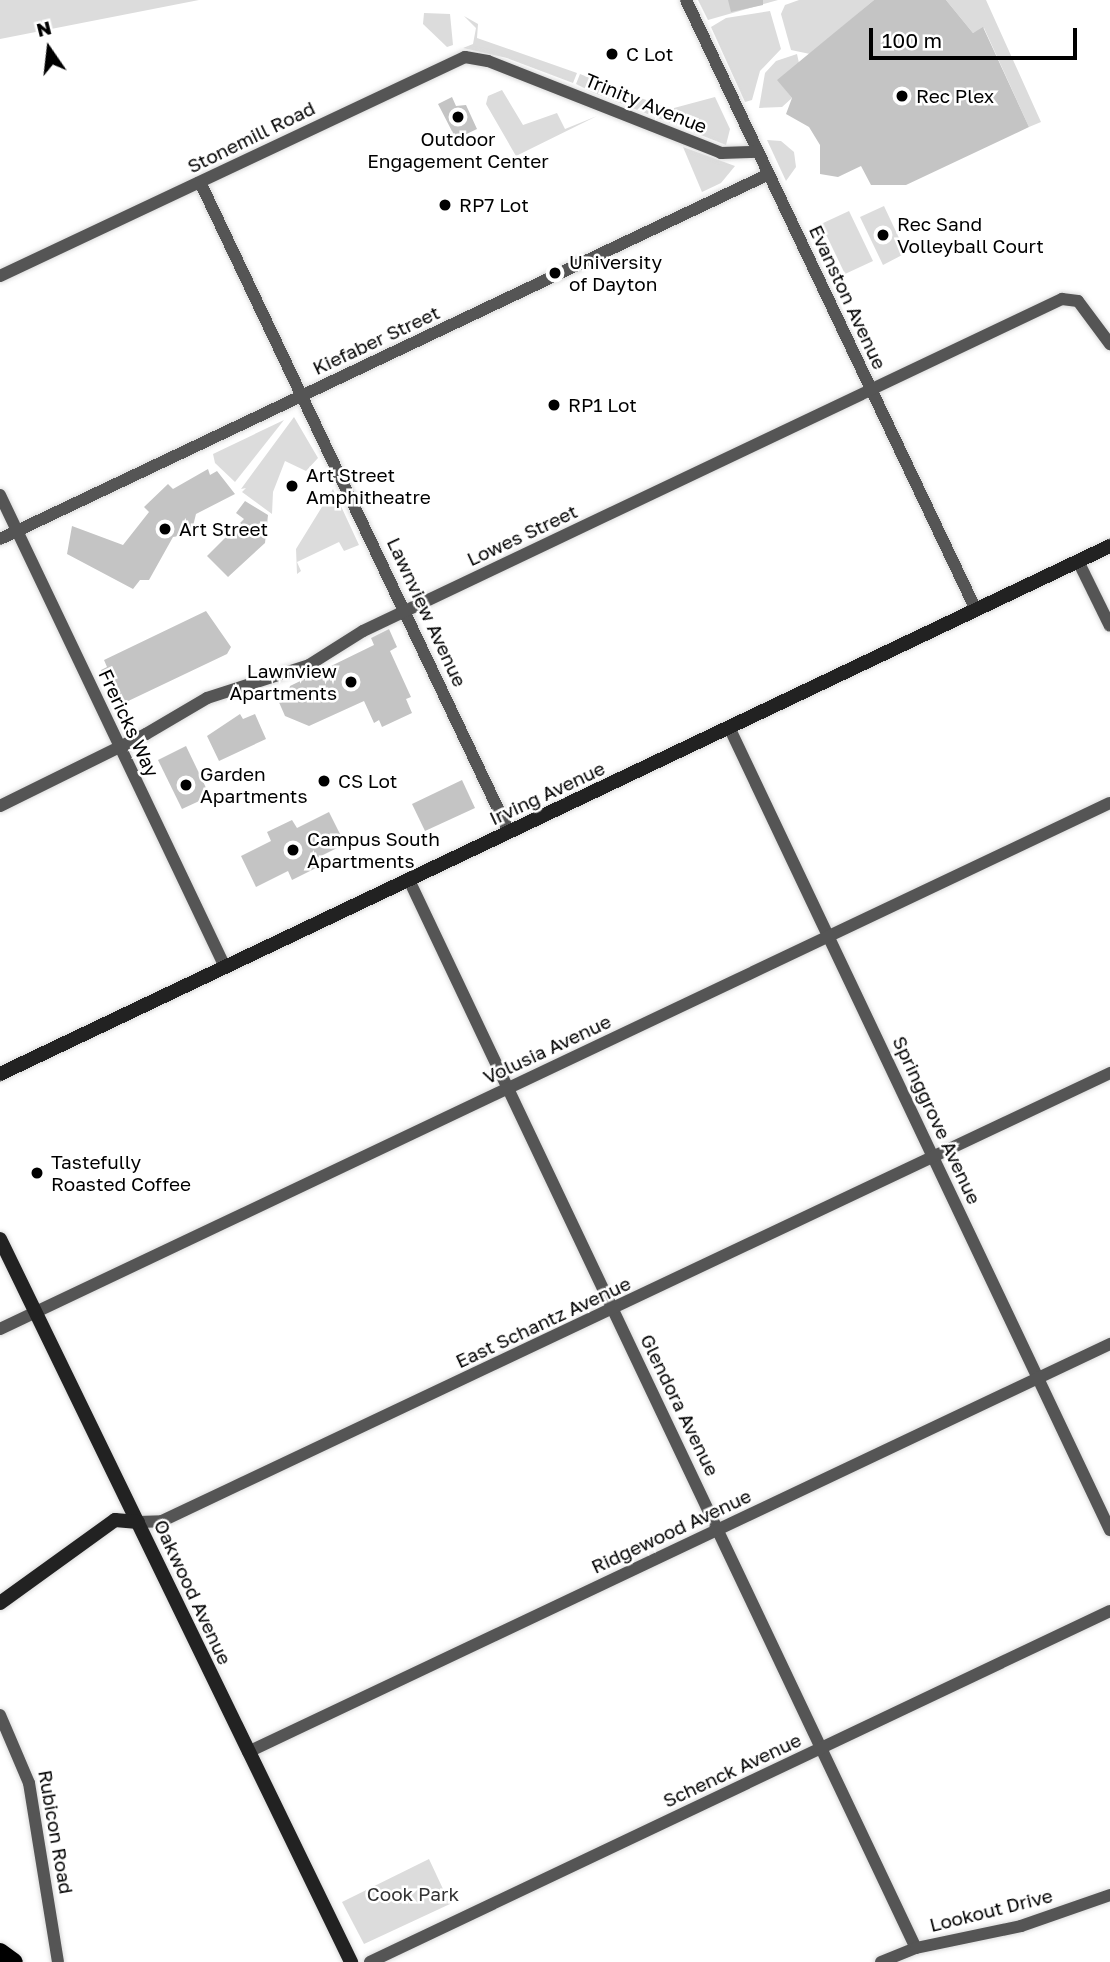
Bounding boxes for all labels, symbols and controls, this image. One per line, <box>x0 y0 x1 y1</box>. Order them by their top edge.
north arrow <box>14 14 84 84</box>
scale bar <box>872 14 1080 58</box>
text: N <box>34 15 54 41</box>
text: 100 m <box>882 27 942 53</box>
place label: C Lot <box>626 43 673 65</box>
marker: C Lot <box>604 46 620 62</box>
street label: Trinity Avenue <box>582 68 710 138</box>
place label: Rec Plex <box>916 85 994 107</box>
marker: Rec Plex <box>894 88 910 104</box>
street label: Stonemill Road <box>184 96 318 178</box>
marker: Outdoor Engagement Center <box>450 109 466 125</box>
place label: Outdoor Engagement Center <box>367 128 549 172</box>
place label: RP7 Lot <box>459 194 529 216</box>
marker: RP7 Lot <box>437 197 453 213</box>
place label: Rec Sand Volleyball Court <box>897 213 1044 257</box>
street label: Evanston Avenue <box>805 221 891 373</box>
marker: Rec Sand Volleyball Court <box>875 227 891 243</box>
place label: University of Dayton <box>569 251 662 295</box>
marker: University of Dayton <box>547 265 563 281</box>
street label: Kiefaber Street <box>309 301 443 379</box>
place label: RP1 Lot <box>568 394 637 416</box>
marker: RP1 Lot <box>546 397 562 413</box>
place label: Art Street Amphitheatre <box>306 464 431 508</box>
marker: Art Street Amphitheatre <box>284 478 300 494</box>
street label: Lowes Street <box>463 499 581 571</box>
place label: Art Street <box>179 518 268 540</box>
marker: Art Street <box>157 521 173 537</box>
street label: Lawnview Avenue <box>382 534 472 690</box>
place label: Lawnview Apartments <box>229 660 337 704</box>
street label: Frericks Way <box>94 665 164 781</box>
marker: Lawnview Apartments <box>343 674 359 690</box>
street label: Irving Avenue <box>486 756 608 830</box>
place label: Garden Apartments <box>200 763 308 807</box>
place label: CS Lot <box>338 770 397 792</box>
marker: CS Lot <box>316 773 332 789</box>
marker: Garden Apartments <box>178 777 194 793</box>
place label: Campus South Apartments <box>307 828 440 872</box>
marker: Campus South Apartments <box>285 842 301 858</box>
street label: Volusia Avenue <box>480 1009 614 1089</box>
street label: Springgrove Avenue <box>888 1032 986 1208</box>
place label: Tastefully Roasted Coffee <box>51 1151 191 1195</box>
marker: Tastefully Roasted Coffee <box>29 1165 45 1181</box>
street label: East Schantz Avenue <box>452 1271 634 1373</box>
street label: Glendora Avenue <box>636 1330 724 1480</box>
street label: Ridgewood Avenue <box>587 1484 755 1578</box>
street label: Oakwood Avenue <box>149 1516 237 1668</box>
street label: Schenck Avenue <box>659 1728 805 1812</box>
street label: Rubicon Road <box>34 1768 78 1896</box>
park label: Cook Park <box>367 1883 459 1905</box>
street label: Lookout Drive <box>927 1884 1055 1936</box>

